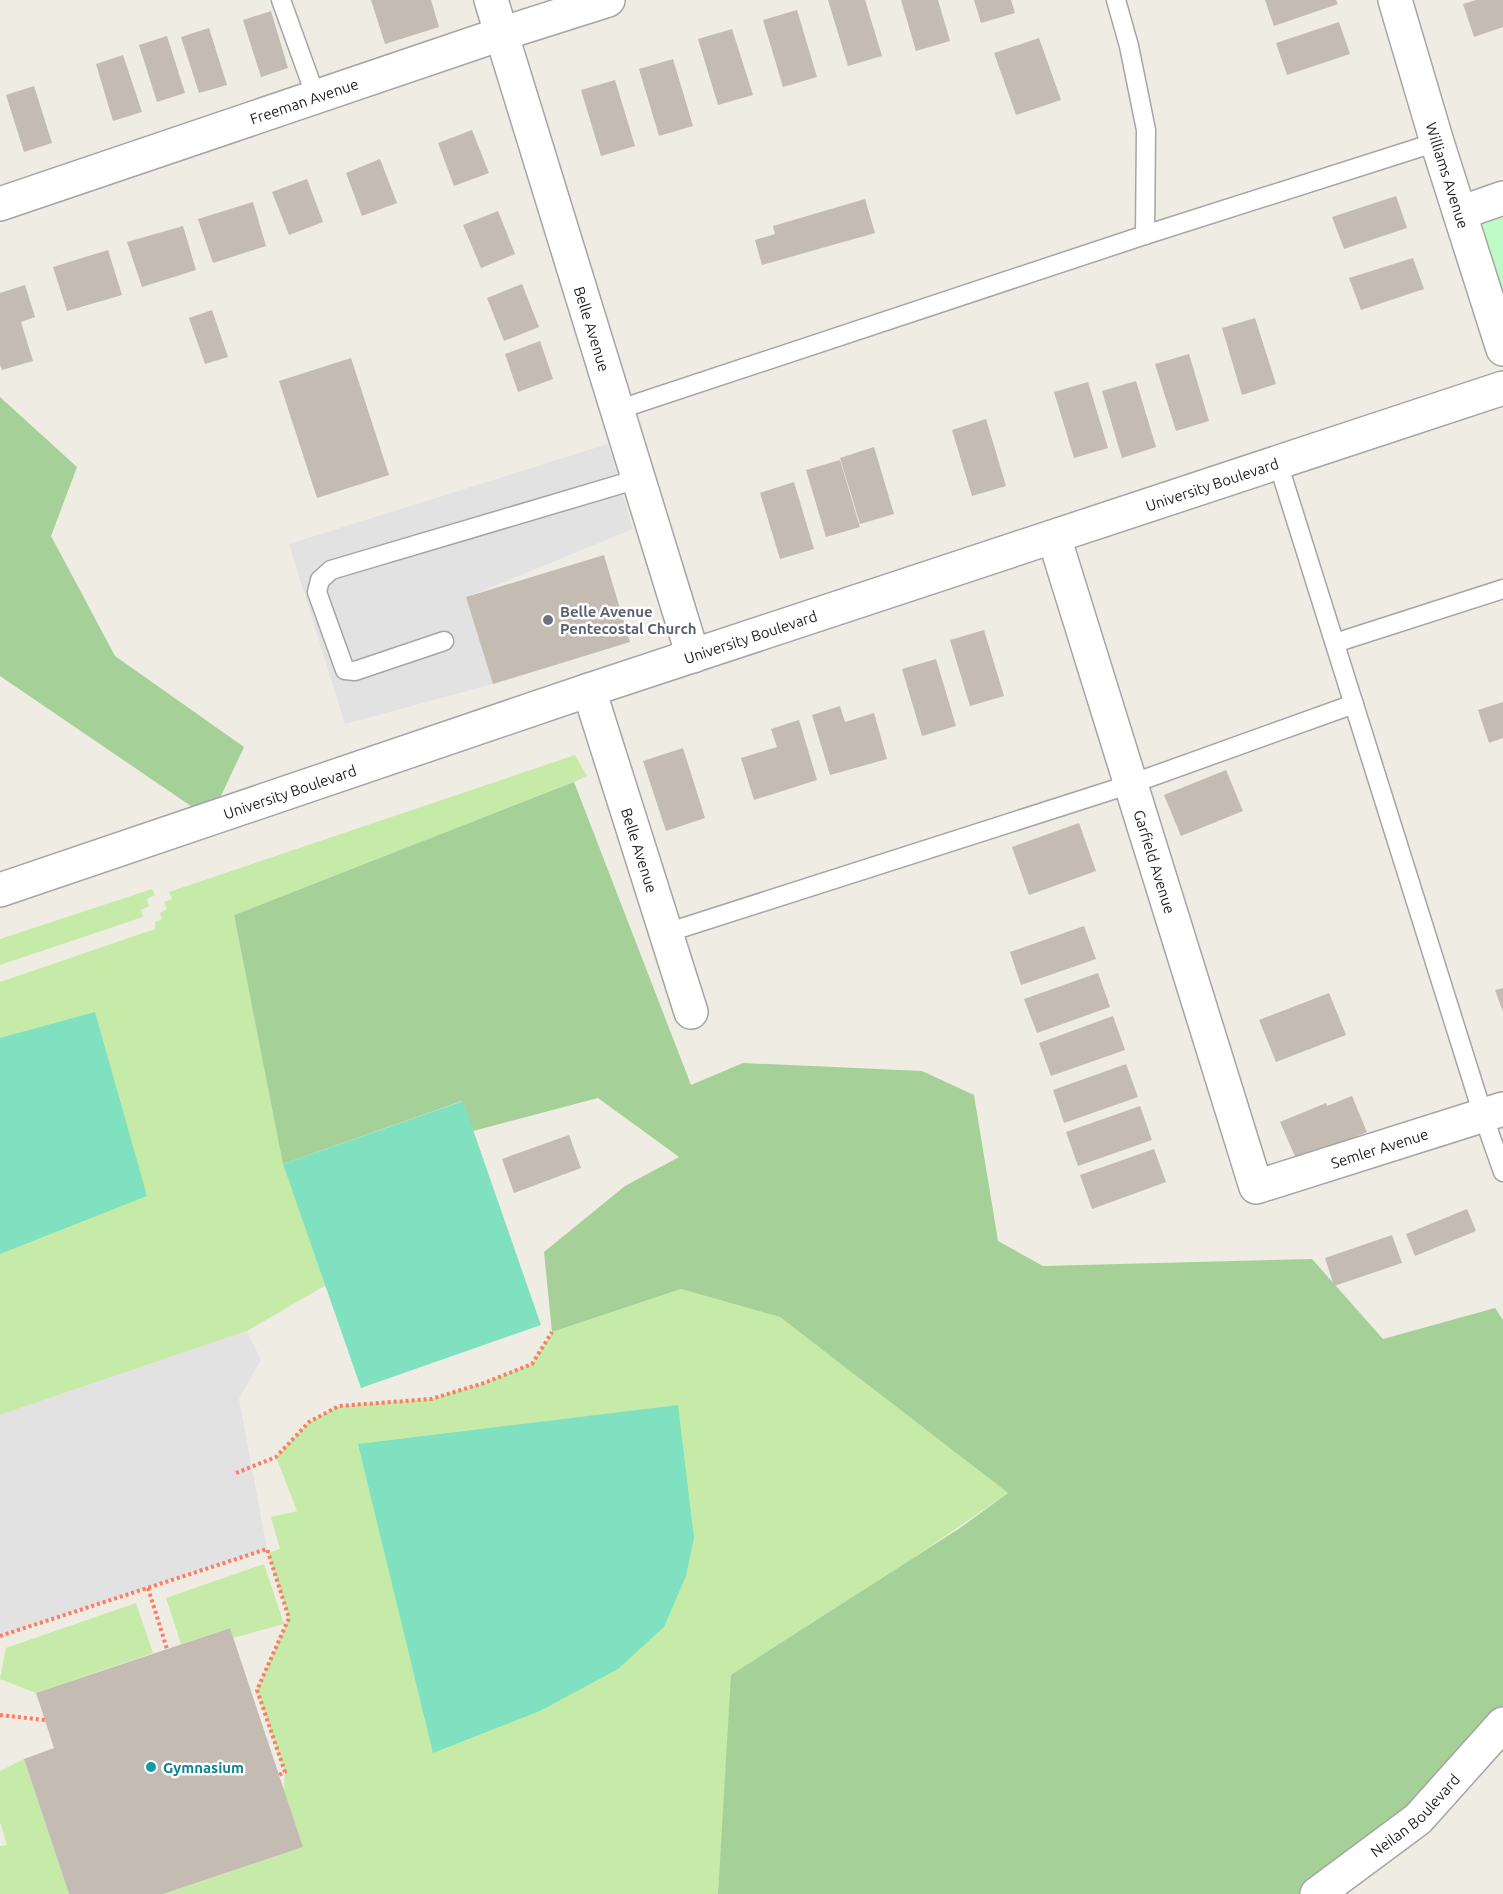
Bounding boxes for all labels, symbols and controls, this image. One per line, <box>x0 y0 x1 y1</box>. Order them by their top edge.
street label: Freeman Avenue <box>248 75 360 127</box>
street label: Williams Avenue <box>1423 120 1473 231</box>
street label: Belle Avenue <box>571 284 613 373</box>
street label: University Boulevard <box>1143 454 1281 514</box>
place label: Belle Avenue Pentecostal Church <box>560 603 697 637</box>
street label: University Boulevard <box>682 607 819 667</box>
marker: Belle Avenue Pentecostal Church <box>541 613 555 627</box>
street label: University Boulevard <box>221 761 358 822</box>
street label: Belle Avenue <box>618 806 661 895</box>
street label: Garfield Avenue <box>1131 808 1179 916</box>
street label: Semler Avenue <box>1329 1125 1430 1171</box>
place label: Gymnasium <box>163 1759 244 1776</box>
marker: Gymnasium <box>144 1760 158 1774</box>
street label: Neilan Boulevard <box>1367 1770 1463 1860</box>

